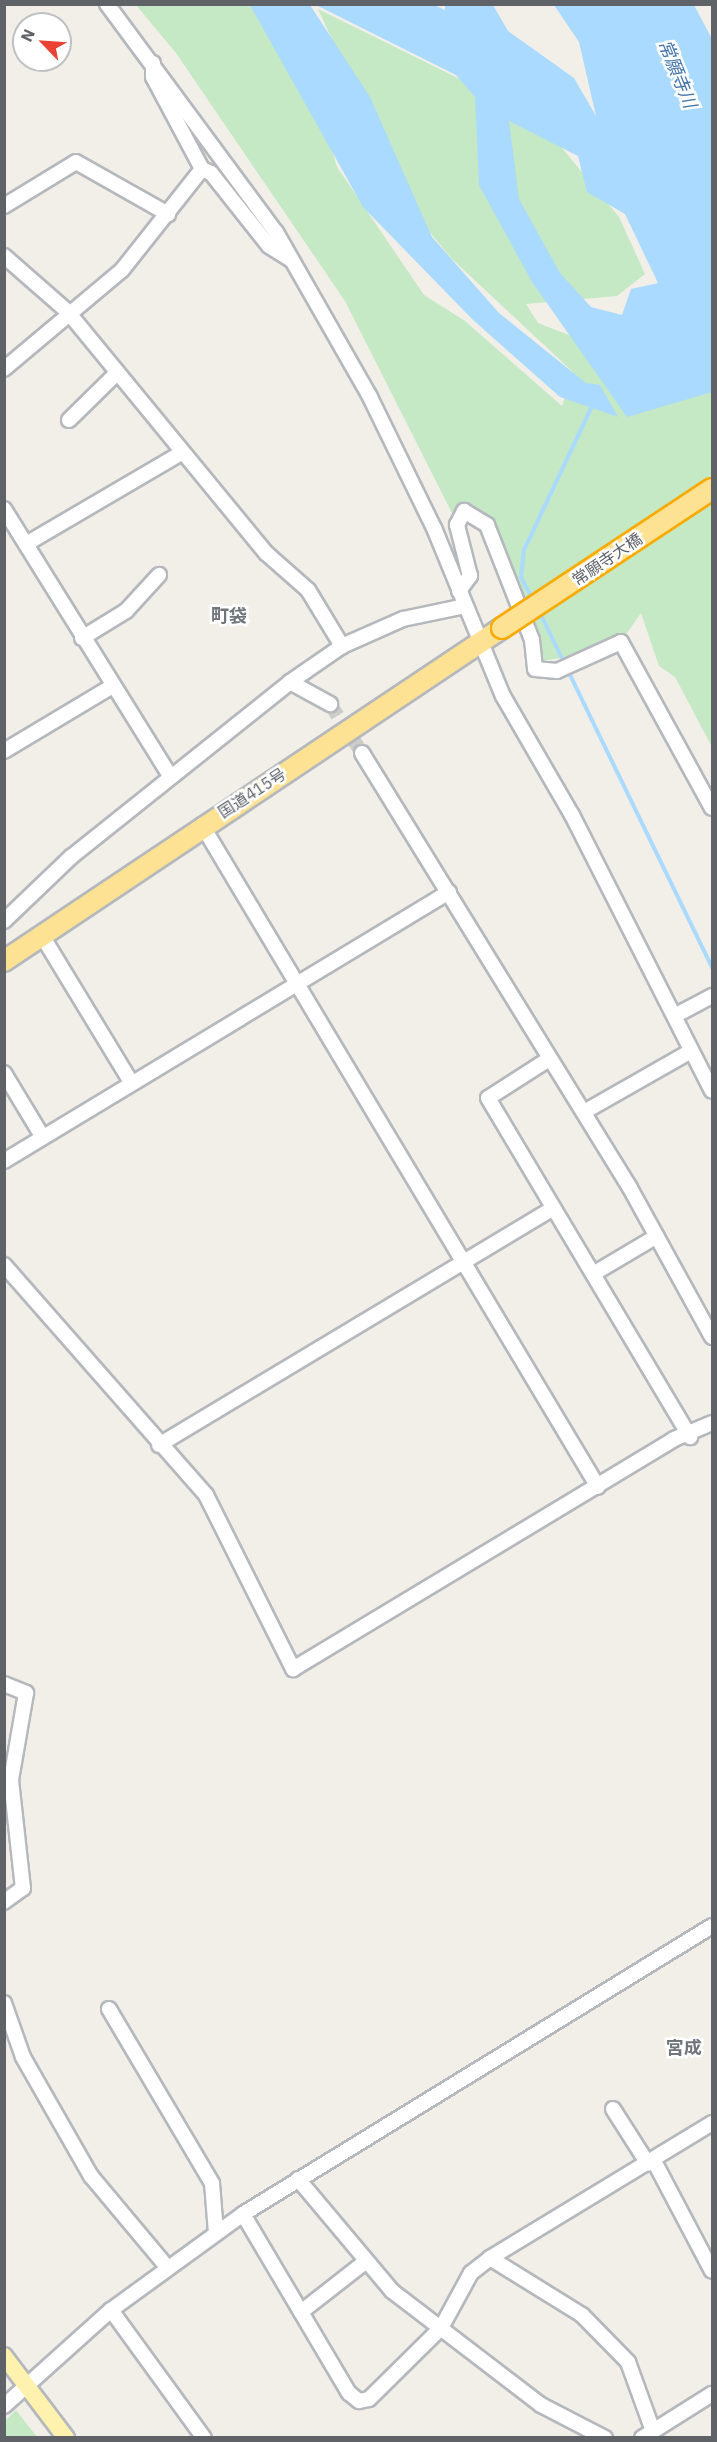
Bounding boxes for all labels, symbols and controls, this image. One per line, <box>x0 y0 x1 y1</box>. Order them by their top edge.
north arrow <box>12 12 72 72</box>
text: N <box>16 26 39 45</box>
water label: 常願寺川 <box>654 37 700 111</box>
street label: 常願寺大橋 <box>568 529 646 589</box>
district label: 町袋 <box>211 605 247 627</box>
street label: 国道415号 <box>215 764 289 822</box>
district label: 宮成 <box>666 2037 702 2059</box>

